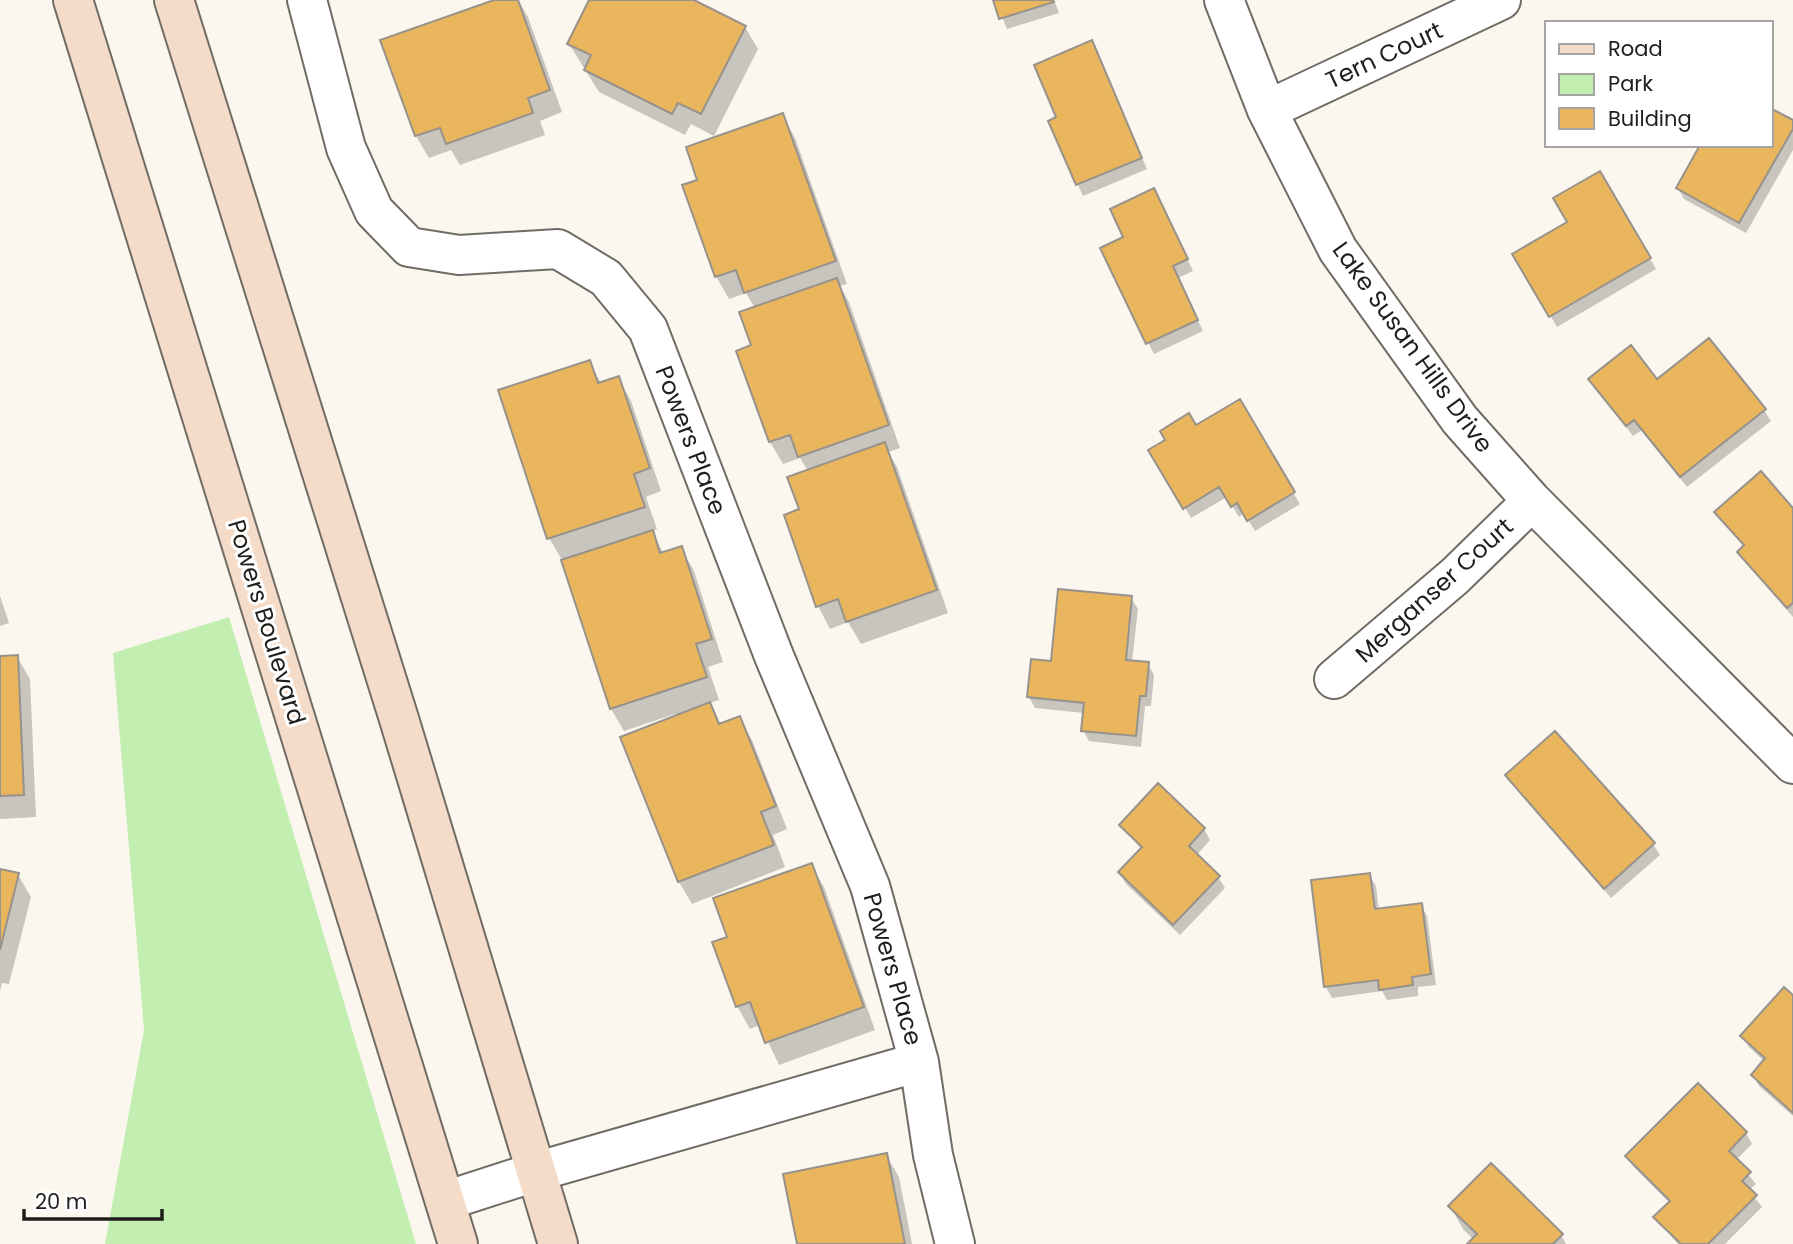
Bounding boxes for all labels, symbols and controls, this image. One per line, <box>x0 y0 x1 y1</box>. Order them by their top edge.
street label: Tern Court <box>1320 14 1448 96</box>
legend <box>1545 21 1772 147</box>
text: Road <box>1608 34 1663 63</box>
text: Park <box>1608 69 1653 98</box>
text: Building <box>1608 104 1692 133</box>
street label: Lake Susan Hills Drive <box>1325 235 1501 459</box>
street label: Powers Place <box>647 361 735 519</box>
street label: Merganser Court <box>1348 510 1520 670</box>
street label: Powers Boulevard <box>220 515 314 729</box>
street label: Powers Place <box>855 889 931 1049</box>
scale bar <box>24 1178 163 1222</box>
text: 20 m <box>35 1187 88 1216</box>

